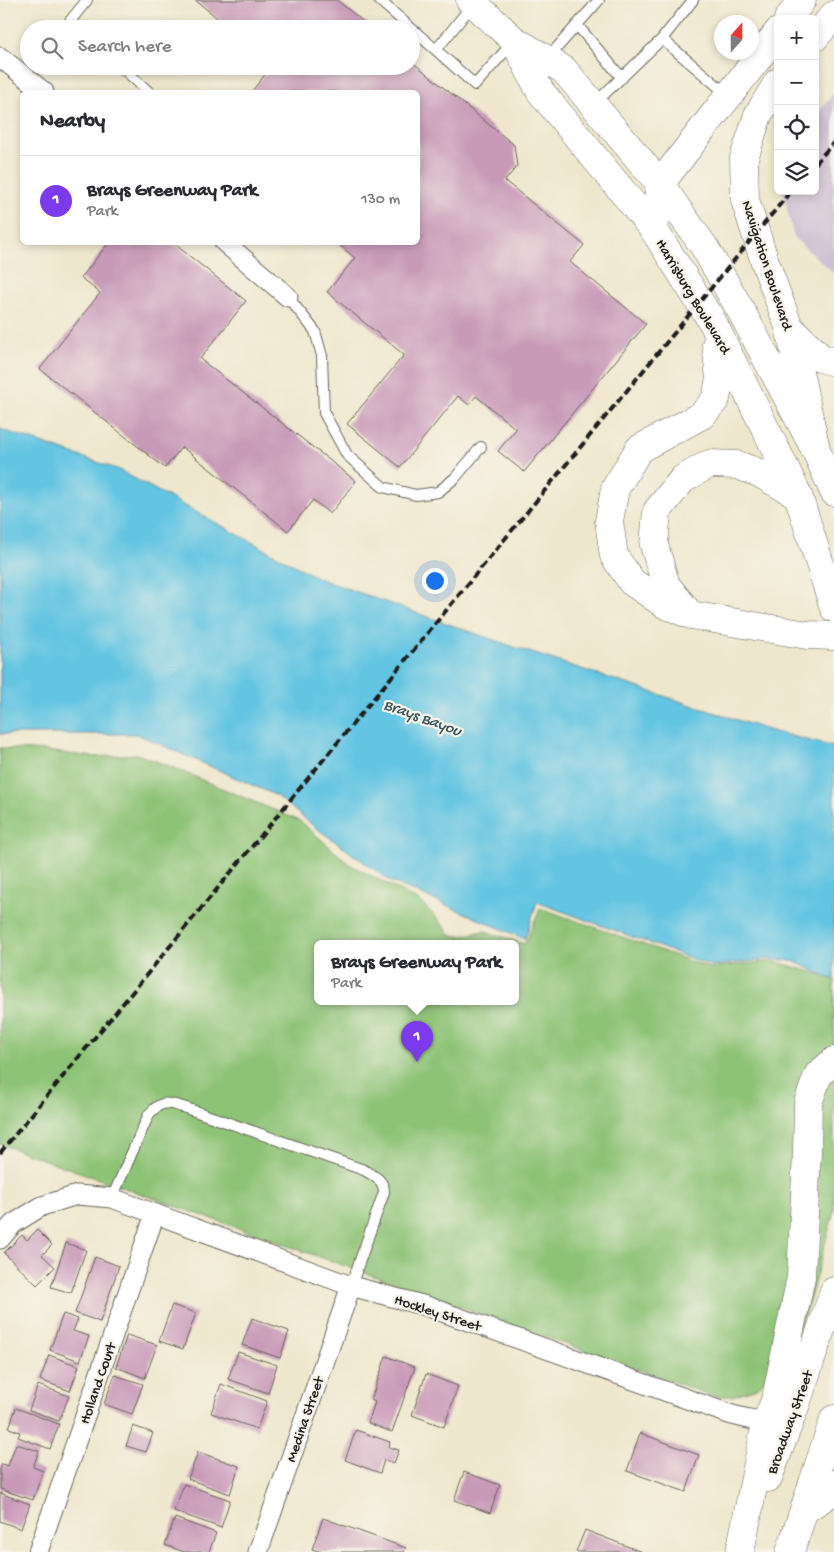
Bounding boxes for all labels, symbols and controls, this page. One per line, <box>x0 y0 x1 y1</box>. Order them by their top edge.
north arrow <box>714 15 759 60</box>
map controls <box>774 15 819 195</box>
button: + <box>774 15 819 60</box>
search box <box>20 20 420 75</box>
icon: search <box>38 34 66 62</box>
text: Search here <box>78 36 172 59</box>
button: − <box>774 60 819 105</box>
button: locate <box>774 105 819 150</box>
text: Nearby <box>40 110 105 135</box>
button: layers <box>774 150 819 195</box>
text: Brays Greenway Park <box>87 180 258 203</box>
text: 1 <box>53 191 59 210</box>
text: 130 m <box>361 191 400 210</box>
street label: Navigation Boulevard <box>737 199 796 334</box>
text: Park <box>87 203 118 222</box>
street label: Harrisburg Boulevard <box>651 236 734 359</box>
your location <box>422 568 448 594</box>
water label: Brays Bayou <box>380 697 465 743</box>
popup <box>314 940 519 1005</box>
text: Brays Greenway Park <box>331 952 502 975</box>
text: Park <box>331 975 362 994</box>
pin: 1 <box>401 1021 433 1062</box>
street label: Hockley Street <box>392 1291 485 1337</box>
street label: Holland Court <box>77 1339 122 1427</box>
street label: Broadway Street <box>763 1367 819 1478</box>
street label: Medina Street <box>283 1373 330 1465</box>

